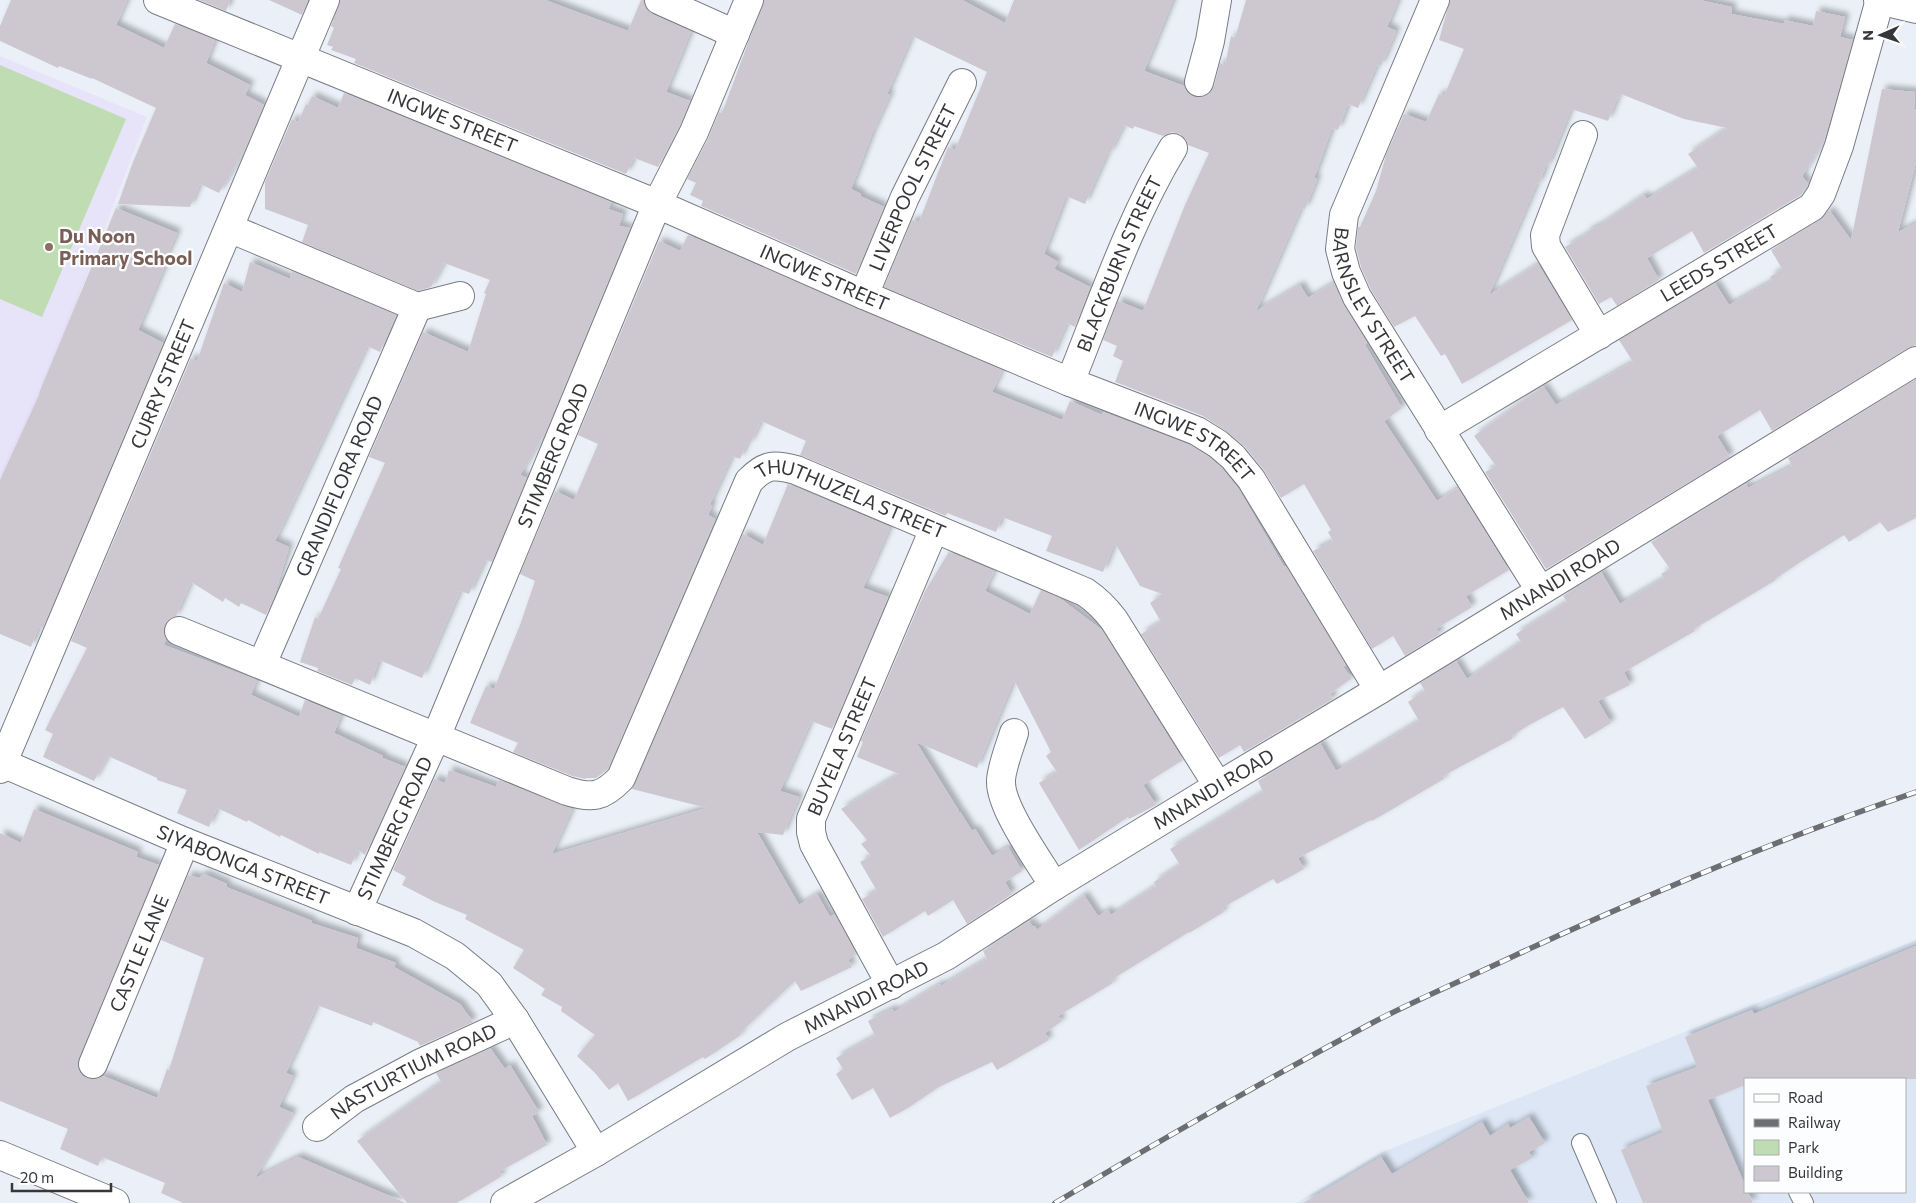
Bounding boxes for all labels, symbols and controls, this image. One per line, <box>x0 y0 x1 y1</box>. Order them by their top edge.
north arrow <box>1856 10 1906 60</box>
text: N <box>1859 30 1876 41</box>
street label: INGWE STREET <box>384 83 521 157</box>
street label: LIVERPOOL STREET <box>863 100 961 274</box>
street label: BLACKBURN STREET <box>1071 172 1166 355</box>
street label: LEEDS STREET <box>1656 218 1781 306</box>
place label: Du Noon Primary School <box>59 224 192 269</box>
street label: BARNSLEY STREET <box>1329 226 1420 387</box>
street label: INGWE STREET <box>757 239 893 315</box>
marker: Du Noon Primary School <box>43 241 55 253</box>
street label: CURRY STREET <box>125 316 200 452</box>
street label: STIMBERG ROAD <box>512 379 593 531</box>
street label: GRANDIFLORA ROAD <box>290 392 387 580</box>
street label: INGWE STREET <box>1131 396 1260 485</box>
street label: THUTHUZELA STREET <box>750 454 949 543</box>
street label: MNANDI ROAD <box>1495 533 1624 625</box>
street label: BUYELA STREET <box>802 673 881 819</box>
street label: MNANDI ROAD <box>1148 743 1278 834</box>
street label: STIMBERG ROAD <box>352 753 437 903</box>
street label: SIYABONGA STREET <box>154 819 333 909</box>
street label: CASTLE LANE <box>104 891 173 1015</box>
street label: MNANDI ROAD <box>799 955 932 1038</box>
street label: NASTURTIUM ROAD <box>326 1018 500 1124</box>
legend <box>1744 1078 1906 1193</box>
text: Road <box>1788 1088 1823 1106</box>
text: Railway <box>1788 1113 1841 1131</box>
text: Park <box>1788 1138 1819 1156</box>
scale bar <box>12 1160 111 1192</box>
text: Building <box>1788 1163 1843 1181</box>
text: 20 m <box>20 1168 54 1186</box>

